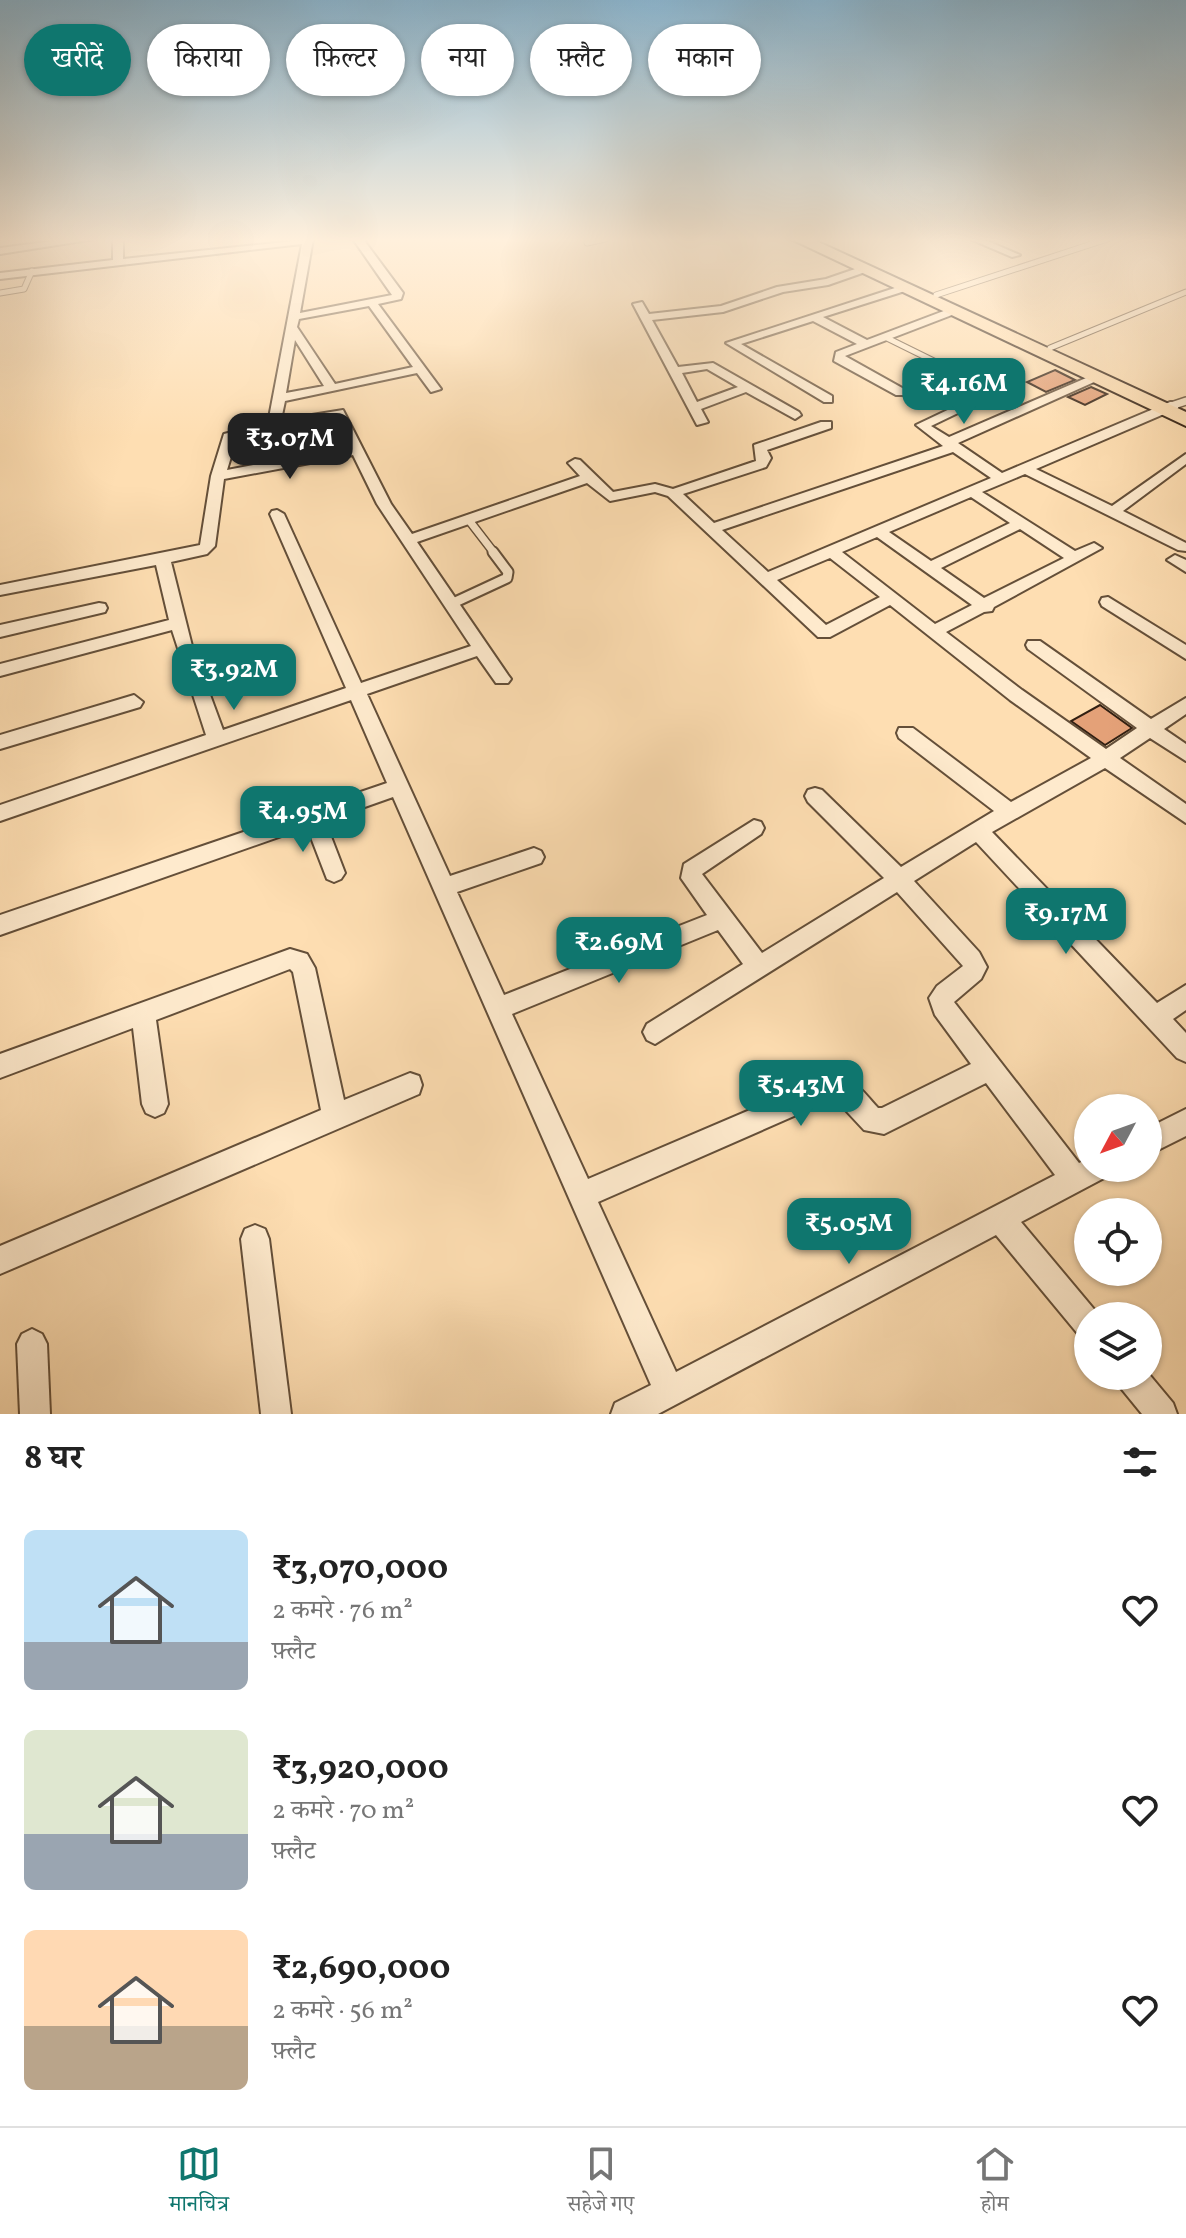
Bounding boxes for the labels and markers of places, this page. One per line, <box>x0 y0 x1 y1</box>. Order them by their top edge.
pin: ₹4.16M <box>899 358 1029 426</box>
pin: ₹3.07M <box>225 413 355 481</box>
pin: ₹3.92M <box>169 644 299 712</box>
pin: ₹4.95M <box>238 786 368 854</box>
pin: ₹9.17M <box>1001 888 1131 956</box>
pin: ₹2.69M <box>554 917 684 985</box>
pin: ₹5.43M <box>736 1060 866 1128</box>
pin: ₹5.05M <box>784 1198 914 1266</box>

